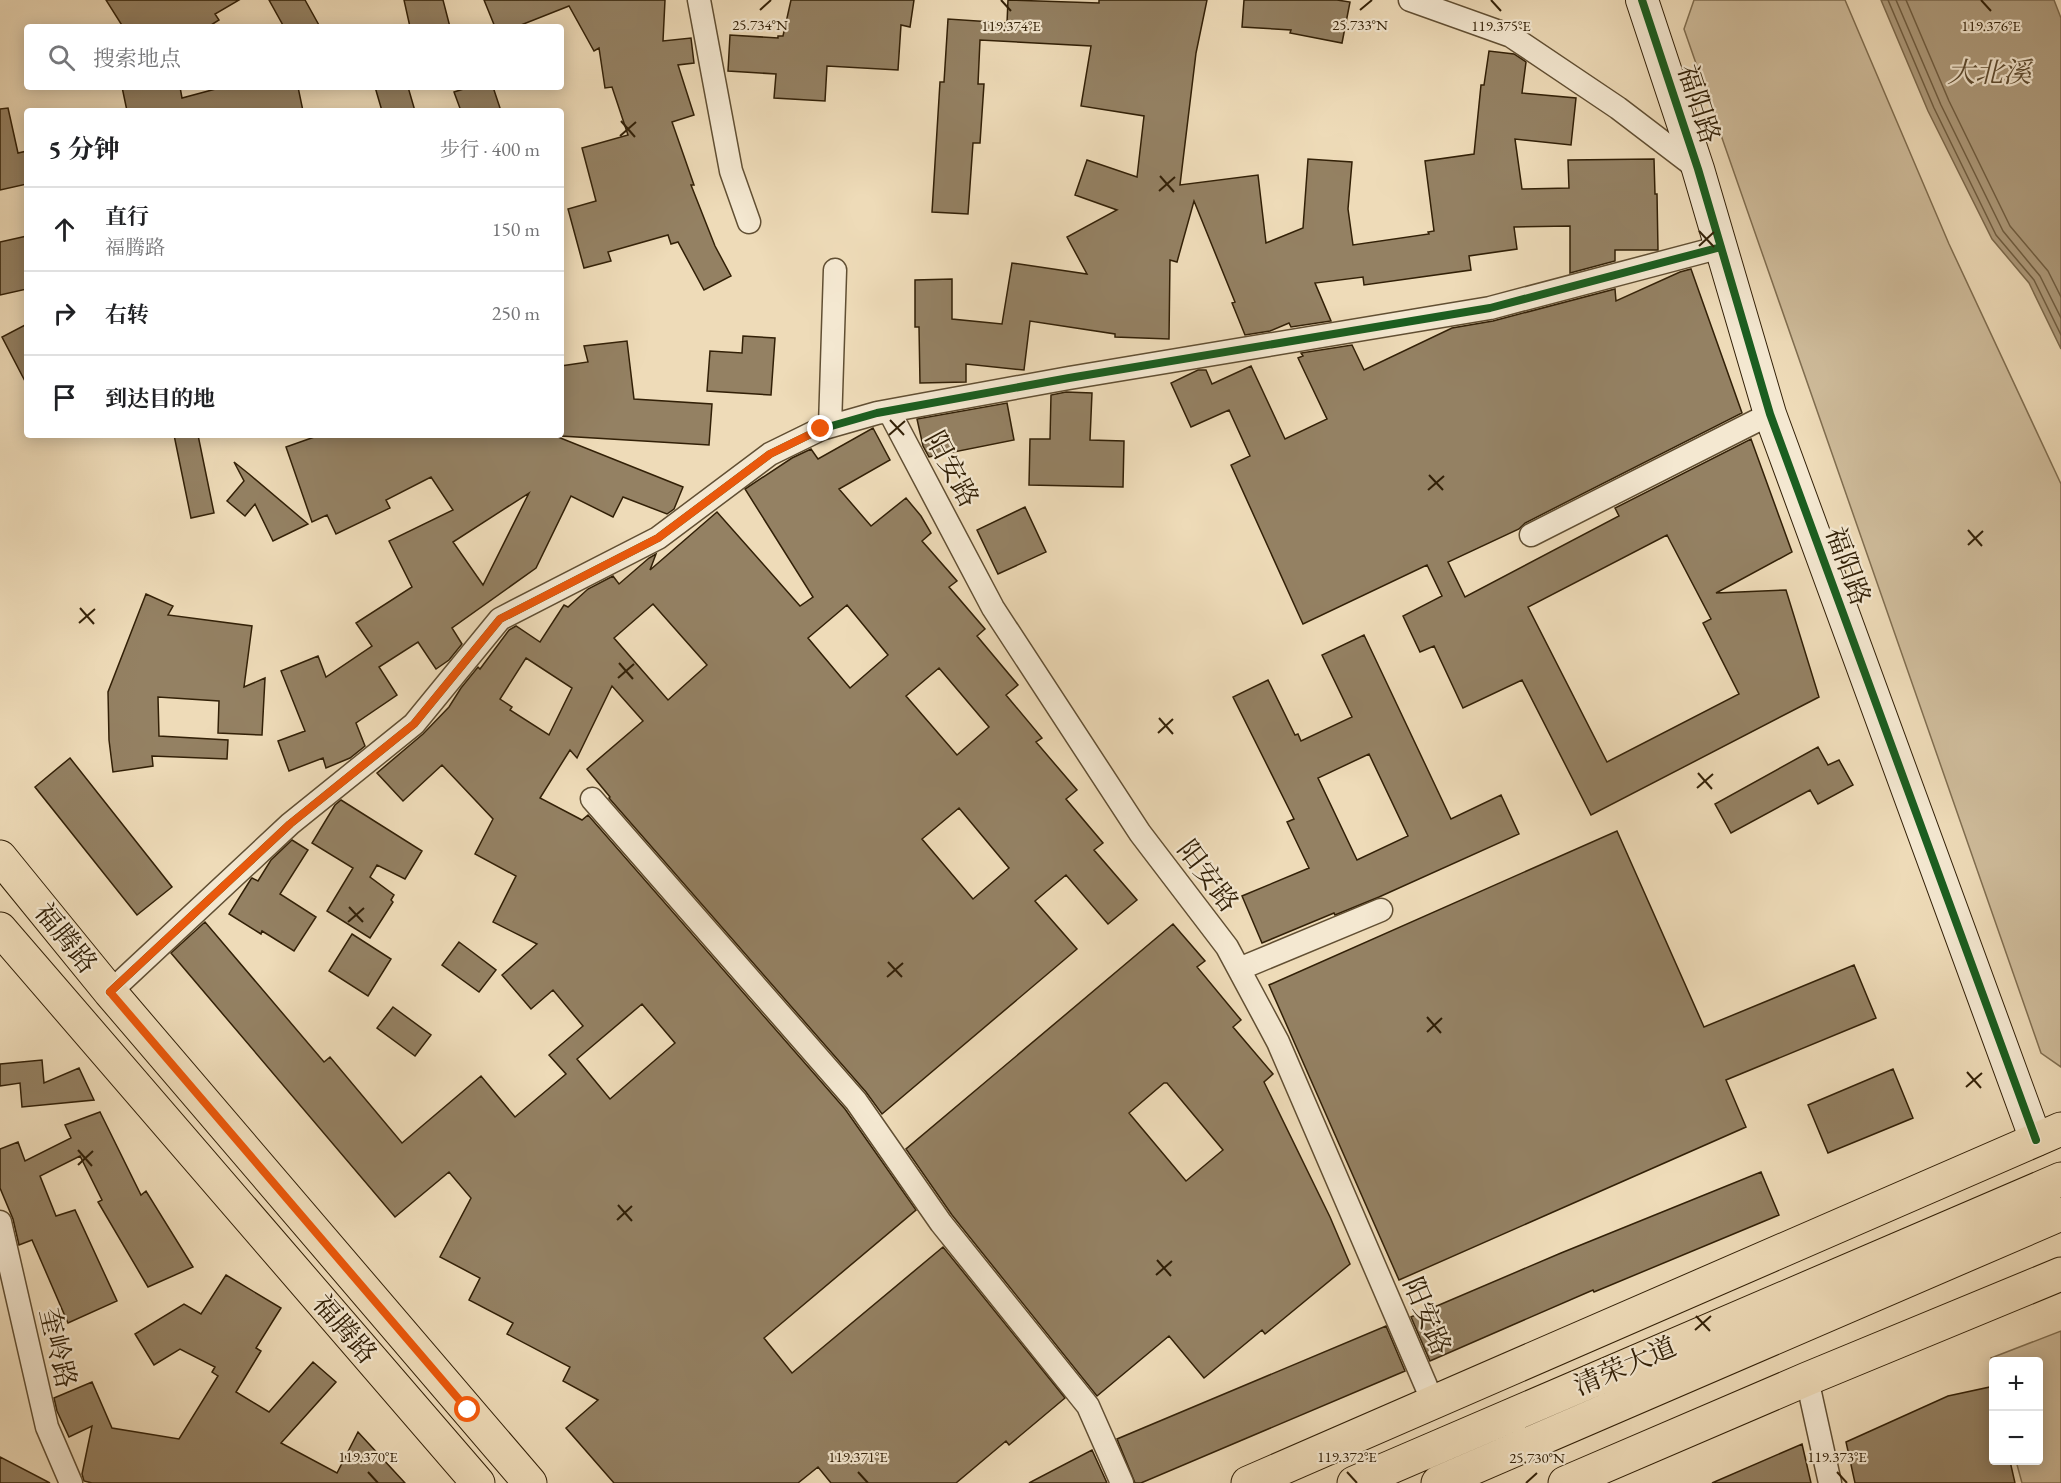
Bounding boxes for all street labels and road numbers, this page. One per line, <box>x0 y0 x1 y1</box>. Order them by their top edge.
street label: 福阳路 <box>1670 60 1729 148</box>
street label: 阳安路 <box>918 425 987 513</box>
street label: 福阳路 <box>1818 522 1879 610</box>
street label: 阳安路 <box>1170 833 1247 919</box>
street label: 福腾路 <box>27 895 105 980</box>
street label: 阳安路 <box>1396 1272 1459 1360</box>
street label: 福腾路 <box>306 1287 385 1371</box>
street label: 奎岭路 <box>32 1304 85 1391</box>
street label: 清荣大道 <box>1568 1328 1681 1403</box>

